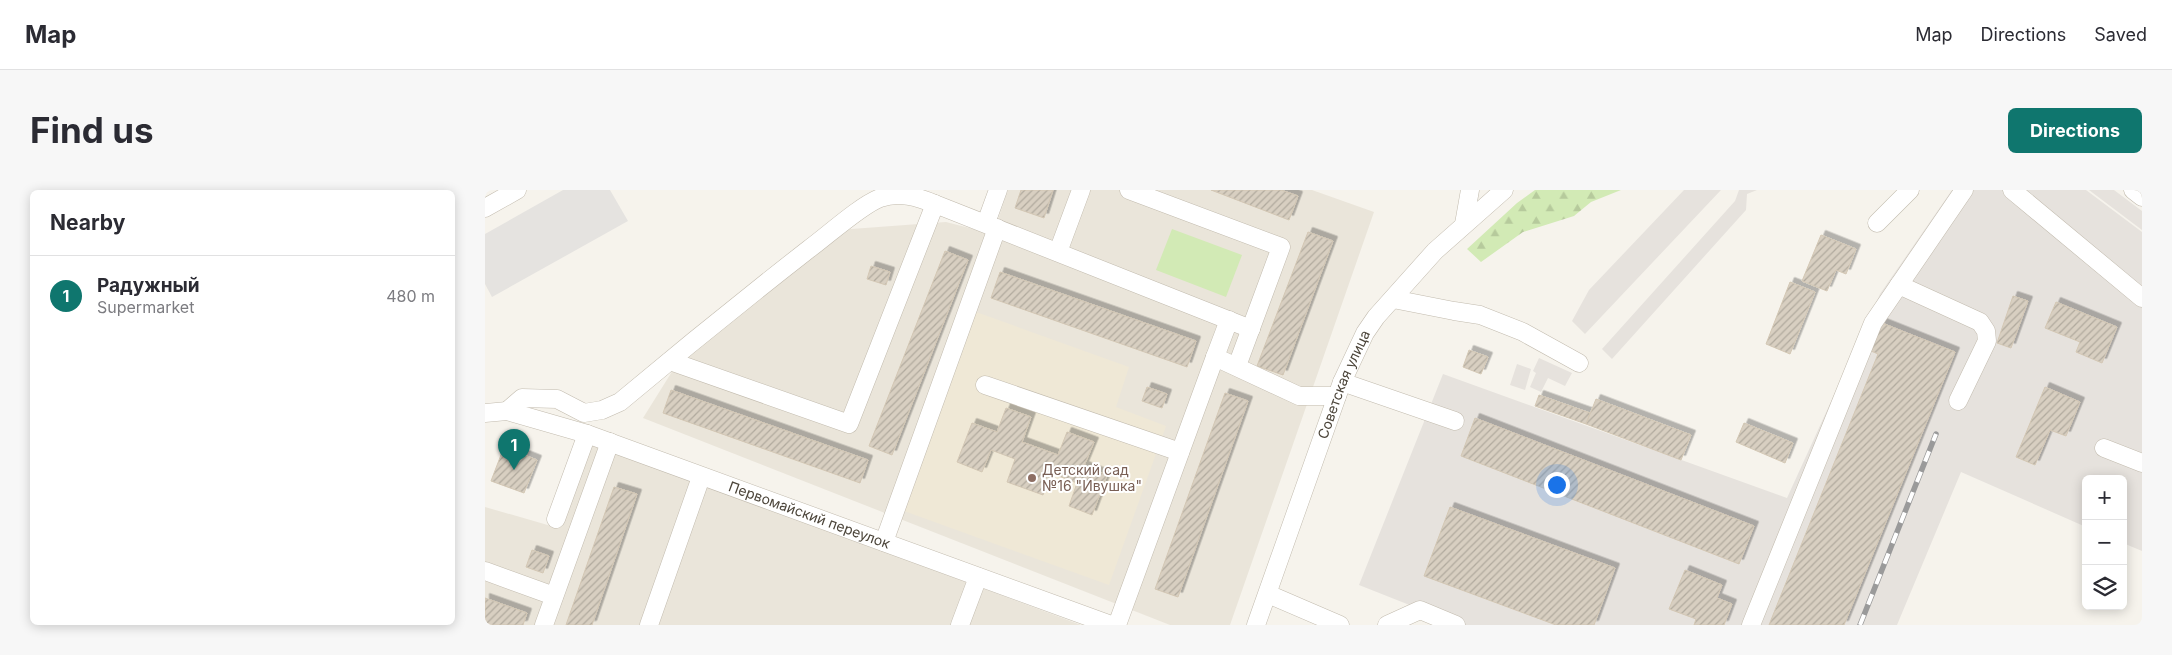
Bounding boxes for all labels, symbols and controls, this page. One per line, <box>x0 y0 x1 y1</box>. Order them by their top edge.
text: Map <box>25 20 76 49</box>
text: Map <box>1915 24 1953 45</box>
text: Directions <box>1981 24 2066 45</box>
text: Saved <box>2094 24 2147 45</box>
button: Directions <box>2008 108 2142 153</box>
text: Find us <box>30 109 154 151</box>
text: Nearby <box>50 210 125 235</box>
text: Радужный <box>97 274 200 297</box>
text: 1 <box>63 286 69 306</box>
text: 480 m <box>386 286 435 306</box>
text: Supermarket <box>97 297 194 317</box>
street label: Советская улица <box>1314 327 1373 441</box>
pin: 1 <box>498 429 530 470</box>
place label: Детский сад №16 "Ивушка" <box>1042 461 1142 494</box>
marker: Детский сад №16 "Ивушка" <box>1026 472 1038 484</box>
your location <box>1544 472 1570 498</box>
map controls <box>2082 475 2127 610</box>
button: + <box>2082 475 2127 520</box>
street label: Первомайский переулок <box>726 477 893 552</box>
button: − <box>2082 520 2127 565</box>
button: layers <box>2082 565 2127 610</box>

